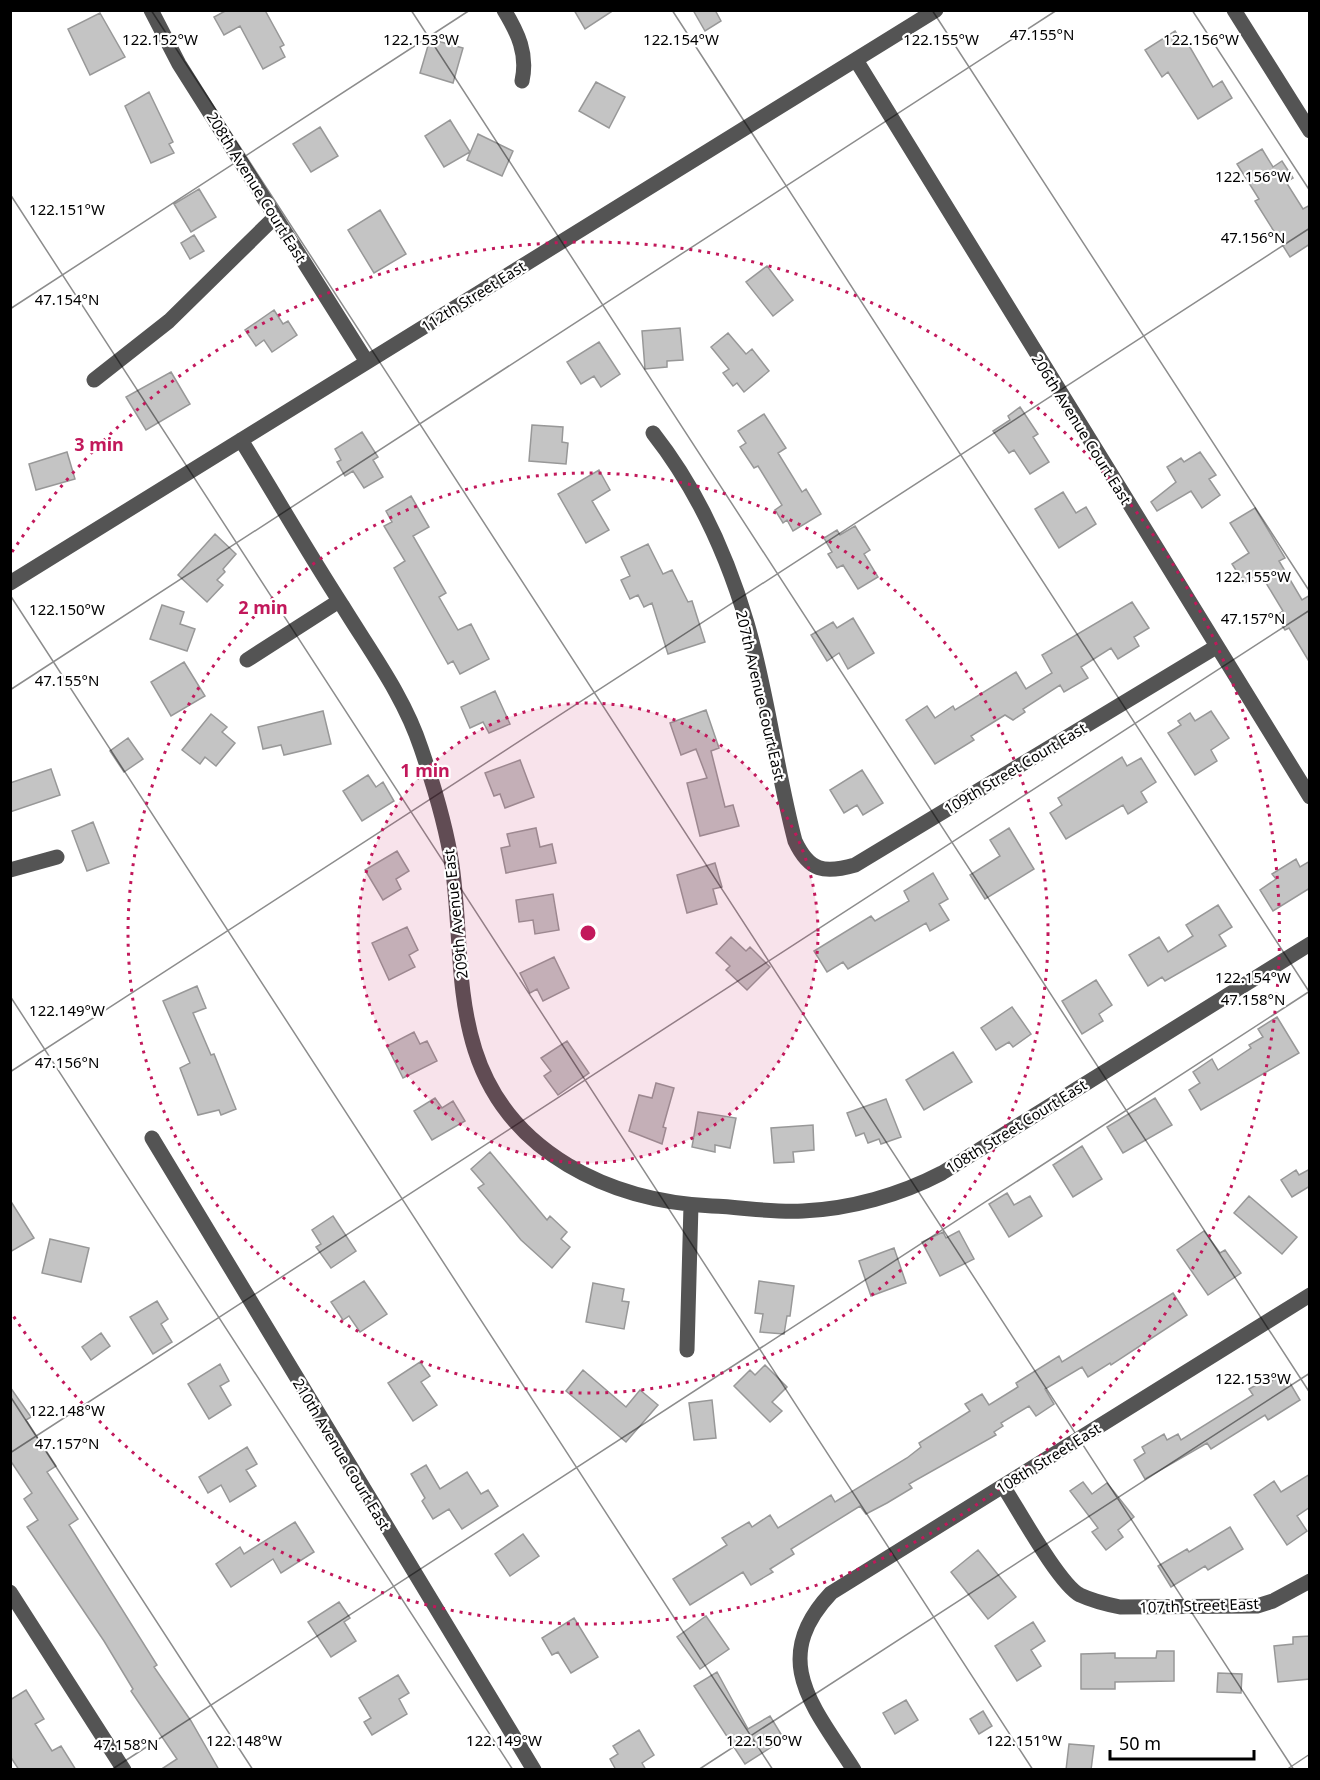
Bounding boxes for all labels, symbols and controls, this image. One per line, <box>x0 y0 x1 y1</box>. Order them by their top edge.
text: 47.155°N <box>1010 24 1074 44</box>
text: 122.152°W <box>122 29 198 49</box>
text: 122.153°W <box>383 29 459 49</box>
text: 122.154°W <box>643 29 719 49</box>
text: 122.155°W <box>903 29 979 49</box>
text: 122.156°W <box>1163 29 1239 49</box>
street label: 208th Avenue Court East <box>203 108 312 266</box>
text: 122.156°W <box>1215 166 1291 186</box>
text: 122.151°W <box>29 199 105 219</box>
text: 47.156°N <box>1221 227 1285 247</box>
street label: 112th Street East <box>417 256 529 336</box>
text: 47.154°N <box>35 289 99 309</box>
street label: 206th Avenue Court East <box>1028 350 1137 508</box>
text: 3 min <box>74 432 124 456</box>
text: 122.155°W <box>1215 566 1291 586</box>
text: 2 min <box>238 595 288 619</box>
text: 122.150°W <box>29 599 105 619</box>
street label: 207th Avenue Court East <box>732 608 790 782</box>
text: 47.157°N <box>1221 608 1285 628</box>
text: 47.155°N <box>35 670 99 690</box>
street label: 109th Street Court East <box>940 717 1090 818</box>
text: 1 min <box>400 758 450 782</box>
street label: 209th Avenue East <box>438 848 472 980</box>
centre of rings <box>578 923 598 943</box>
text: 122.154°W <box>1215 967 1291 987</box>
text: 47.158°N <box>1221 989 1285 1009</box>
text: 122.149°W <box>29 1000 105 1020</box>
text: 47.156°N <box>35 1052 99 1072</box>
street label: 108th Street Court East <box>942 1074 1091 1178</box>
text: 122.153°W <box>1215 1368 1291 1388</box>
street label: 210th Avenue Court East <box>289 1374 396 1534</box>
text: 122.148°W <box>29 1400 105 1420</box>
street label: 108th Street East <box>992 1418 1104 1498</box>
text: 47.157°N <box>35 1433 99 1453</box>
street label: 107th Street East <box>1139 1593 1260 1617</box>
scale bar <box>1110 1723 1254 1761</box>
text: 122.148°W <box>206 1730 282 1750</box>
text: 122.149°W <box>466 1730 542 1750</box>
text: 122.150°W <box>726 1730 802 1750</box>
text: 122.151°W <box>986 1730 1062 1750</box>
text: 50 m <box>1119 1731 1161 1755</box>
text: 47.158°N <box>94 1734 158 1754</box>

